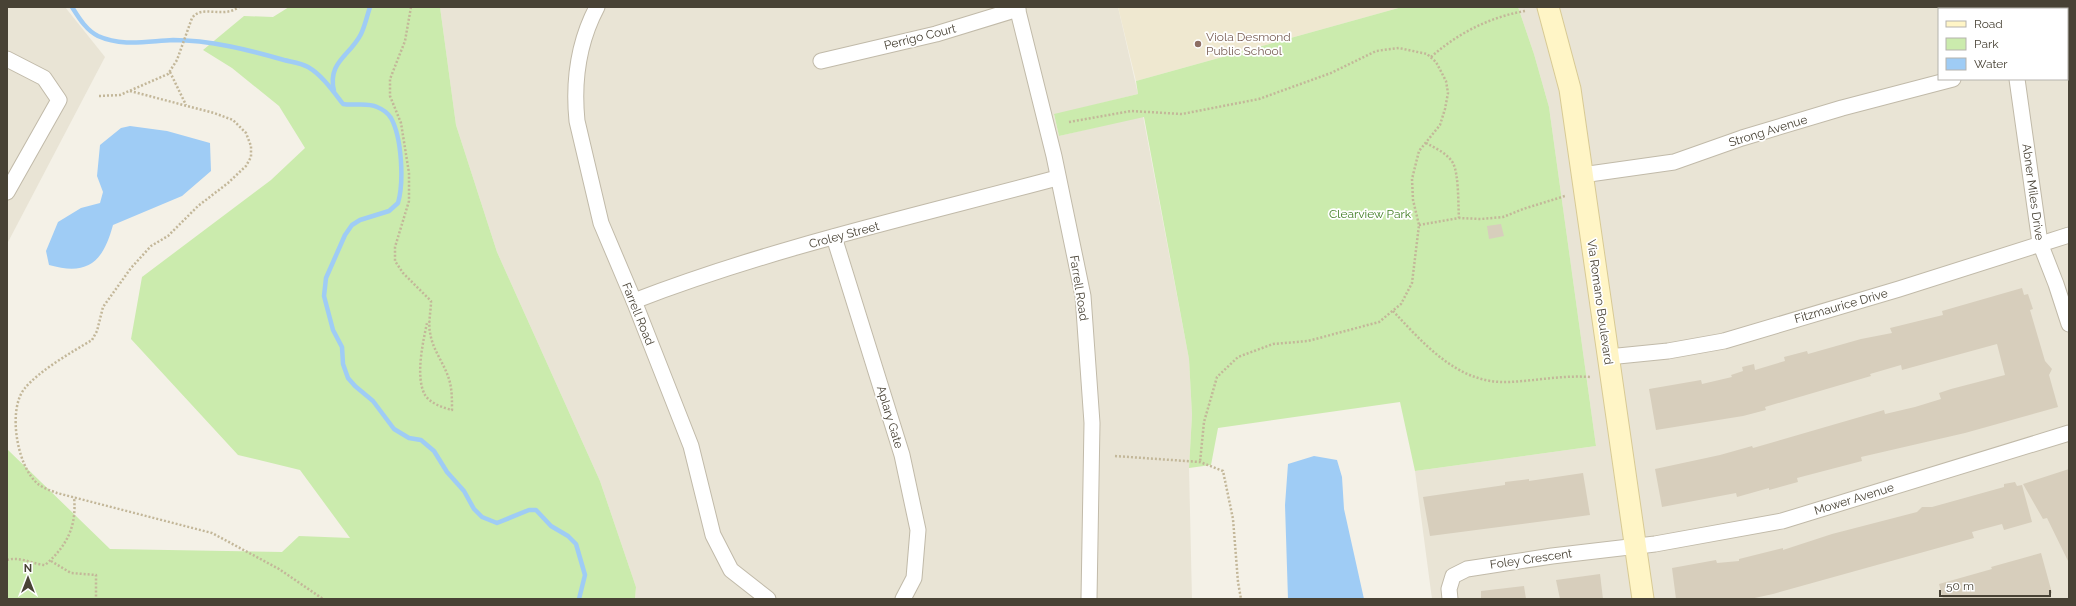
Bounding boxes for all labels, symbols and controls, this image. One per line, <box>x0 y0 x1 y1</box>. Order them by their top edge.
legend <box>1938 8 2068 80</box>
text: Road <box>1974 17 2003 31</box>
street label: Perrigo Court <box>883 21 957 53</box>
place label: Viola Desmond Public School <box>1206 30 1291 58</box>
text: Park <box>1974 37 1999 51</box>
marker: Viola Desmond Public School <box>1193 39 1203 49</box>
text: Water <box>1974 57 2008 71</box>
street label: Strong Avenue <box>1727 112 1809 150</box>
street label: Abner Miles Drive <box>2019 143 2047 241</box>
park label: Clearview Park <box>1329 207 1412 221</box>
street label: Croley Street <box>807 219 881 251</box>
street label: Via Romano Boulevard <box>1584 238 1616 366</box>
street label: Farrell Road <box>1067 254 1091 322</box>
street label: Farrell Road <box>619 281 657 347</box>
street label: Fitzmaurice Drive <box>1793 286 1889 326</box>
street label: Aplary Gate <box>874 384 906 450</box>
street label: Mower Avenue <box>1812 480 1896 518</box>
street label: Foley Crescent <box>1489 546 1573 572</box>
north arrow <box>8 558 48 598</box>
text: N <box>24 562 32 575</box>
scale bar <box>1940 572 2050 598</box>
text: 50 m <box>1946 579 1974 593</box>

